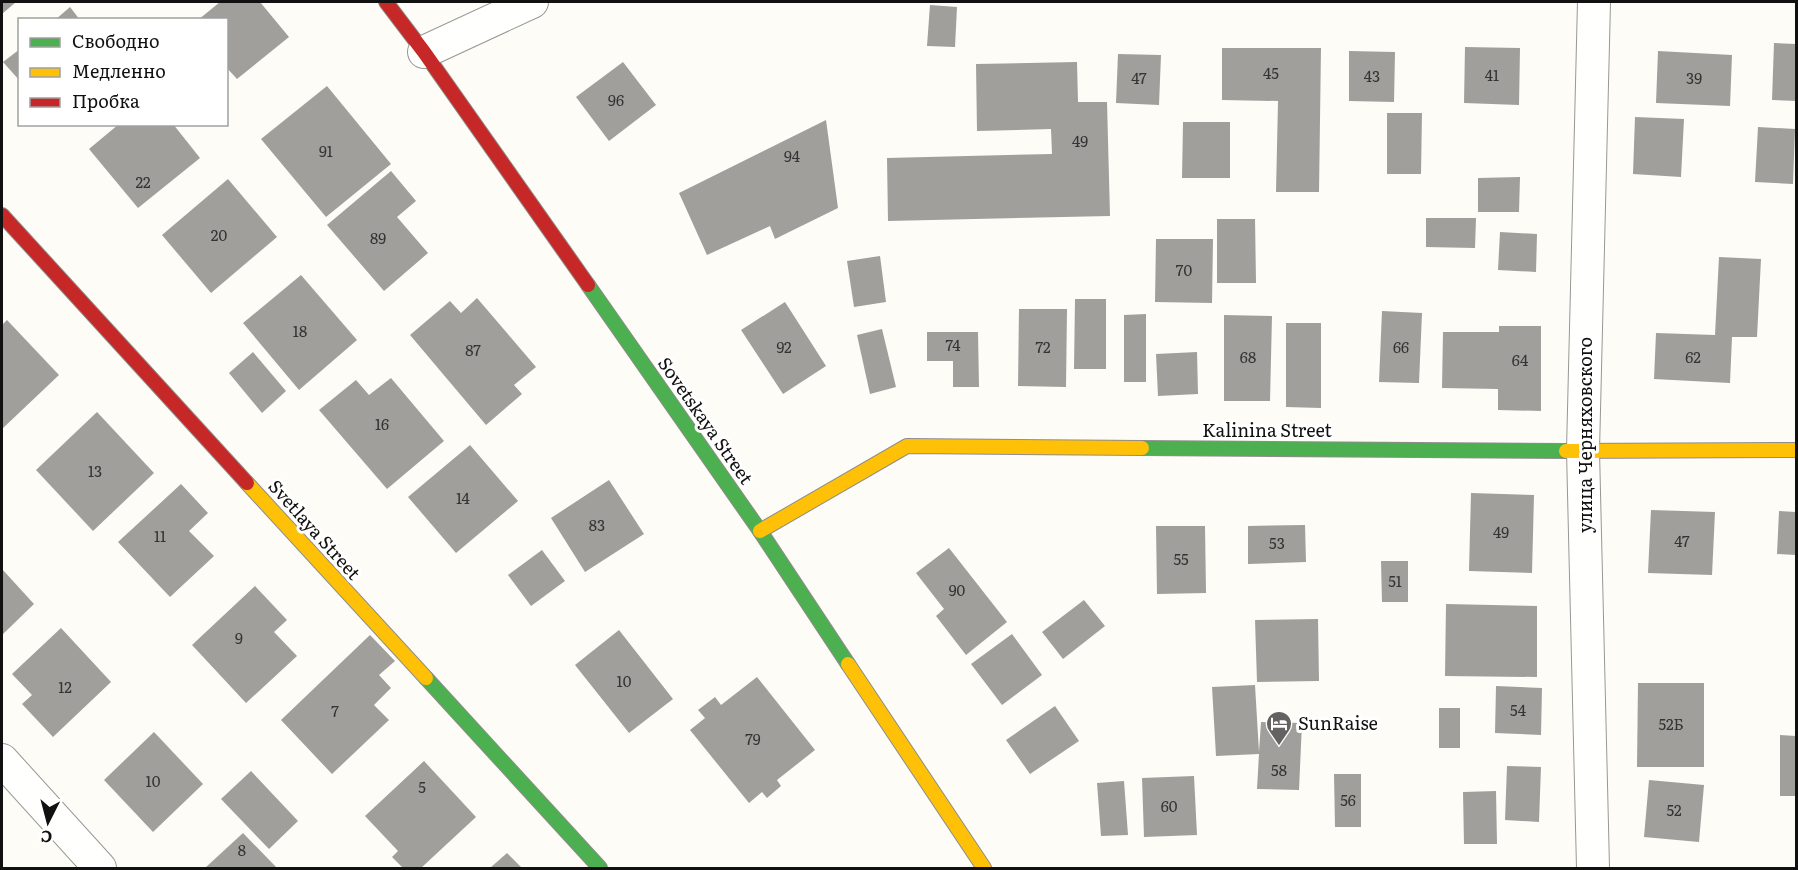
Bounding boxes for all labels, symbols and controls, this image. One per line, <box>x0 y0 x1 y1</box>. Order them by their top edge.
legend <box>18 18 228 126</box>
text: Свободно <box>72 27 160 54</box>
text: Медленно <box>72 57 166 84</box>
house number: 45 <box>1263 61 1279 84</box>
house number: 41 <box>1485 63 1499 86</box>
house number: 43 <box>1364 64 1380 87</box>
house number: 47 <box>1131 66 1147 89</box>
house number: 39 <box>1686 66 1702 89</box>
text: Пробка <box>72 87 140 114</box>
house number: 96 <box>608 88 624 111</box>
house number: 49 <box>1072 129 1088 152</box>
house number: 91 <box>319 139 333 162</box>
house number: 94 <box>784 144 800 167</box>
house number: 22 <box>135 170 151 193</box>
house number: 20 <box>211 223 227 246</box>
house number: 89 <box>370 226 386 249</box>
house number: 70 <box>1176 258 1192 281</box>
house number: 18 <box>293 319 307 342</box>
house number: 74 <box>946 333 960 356</box>
house number: 92 <box>776 335 792 358</box>
house number: 72 <box>1035 335 1051 358</box>
house number: 66 <box>1393 335 1409 358</box>
street label: улица Черняховского <box>1571 337 1598 533</box>
house number: 87 <box>465 338 481 361</box>
house number: 68 <box>1240 345 1256 368</box>
house number: 62 <box>1685 345 1701 368</box>
house number: 64 <box>1512 348 1528 371</box>
street label: Sovetskaya Street <box>652 351 761 490</box>
house number: 16 <box>375 412 389 435</box>
street label: Kalinina Street <box>1202 416 1333 443</box>
house number: 13 <box>88 459 102 482</box>
street label: Svetlaya Street <box>263 473 368 586</box>
house number: 14 <box>456 486 470 509</box>
house number: 83 <box>589 513 605 536</box>
house number: 49 <box>1493 520 1509 543</box>
house number: 11 <box>154 524 166 547</box>
house number: 47 <box>1674 529 1690 552</box>
house number: 53 <box>1269 531 1285 554</box>
house number: 55 <box>1173 547 1189 570</box>
house number: 51 <box>1388 569 1402 592</box>
house number: 90 <box>949 578 966 601</box>
house number: 9 <box>235 626 243 649</box>
house number: 10 <box>617 669 632 692</box>
house number: 12 <box>58 675 72 698</box>
house number: 54 <box>1510 698 1526 721</box>
house number: 7 <box>331 699 339 722</box>
hotel icon: SunRaise <box>1264 709 1294 747</box>
place label: SunRaise <box>1298 709 1378 736</box>
house number: 52Б <box>1658 712 1684 735</box>
house number: 79 <box>745 727 761 750</box>
house number: 58 <box>1271 758 1287 781</box>
house number: 10 <box>146 769 161 792</box>
house number: 5 <box>418 775 426 798</box>
house number: 56 <box>1340 788 1356 811</box>
north arrow <box>18 792 78 852</box>
house number: 60 <box>1161 794 1178 817</box>
house number: 52 <box>1666 798 1682 821</box>
text: С <box>39 825 53 850</box>
house number: 8 <box>238 838 246 861</box>

